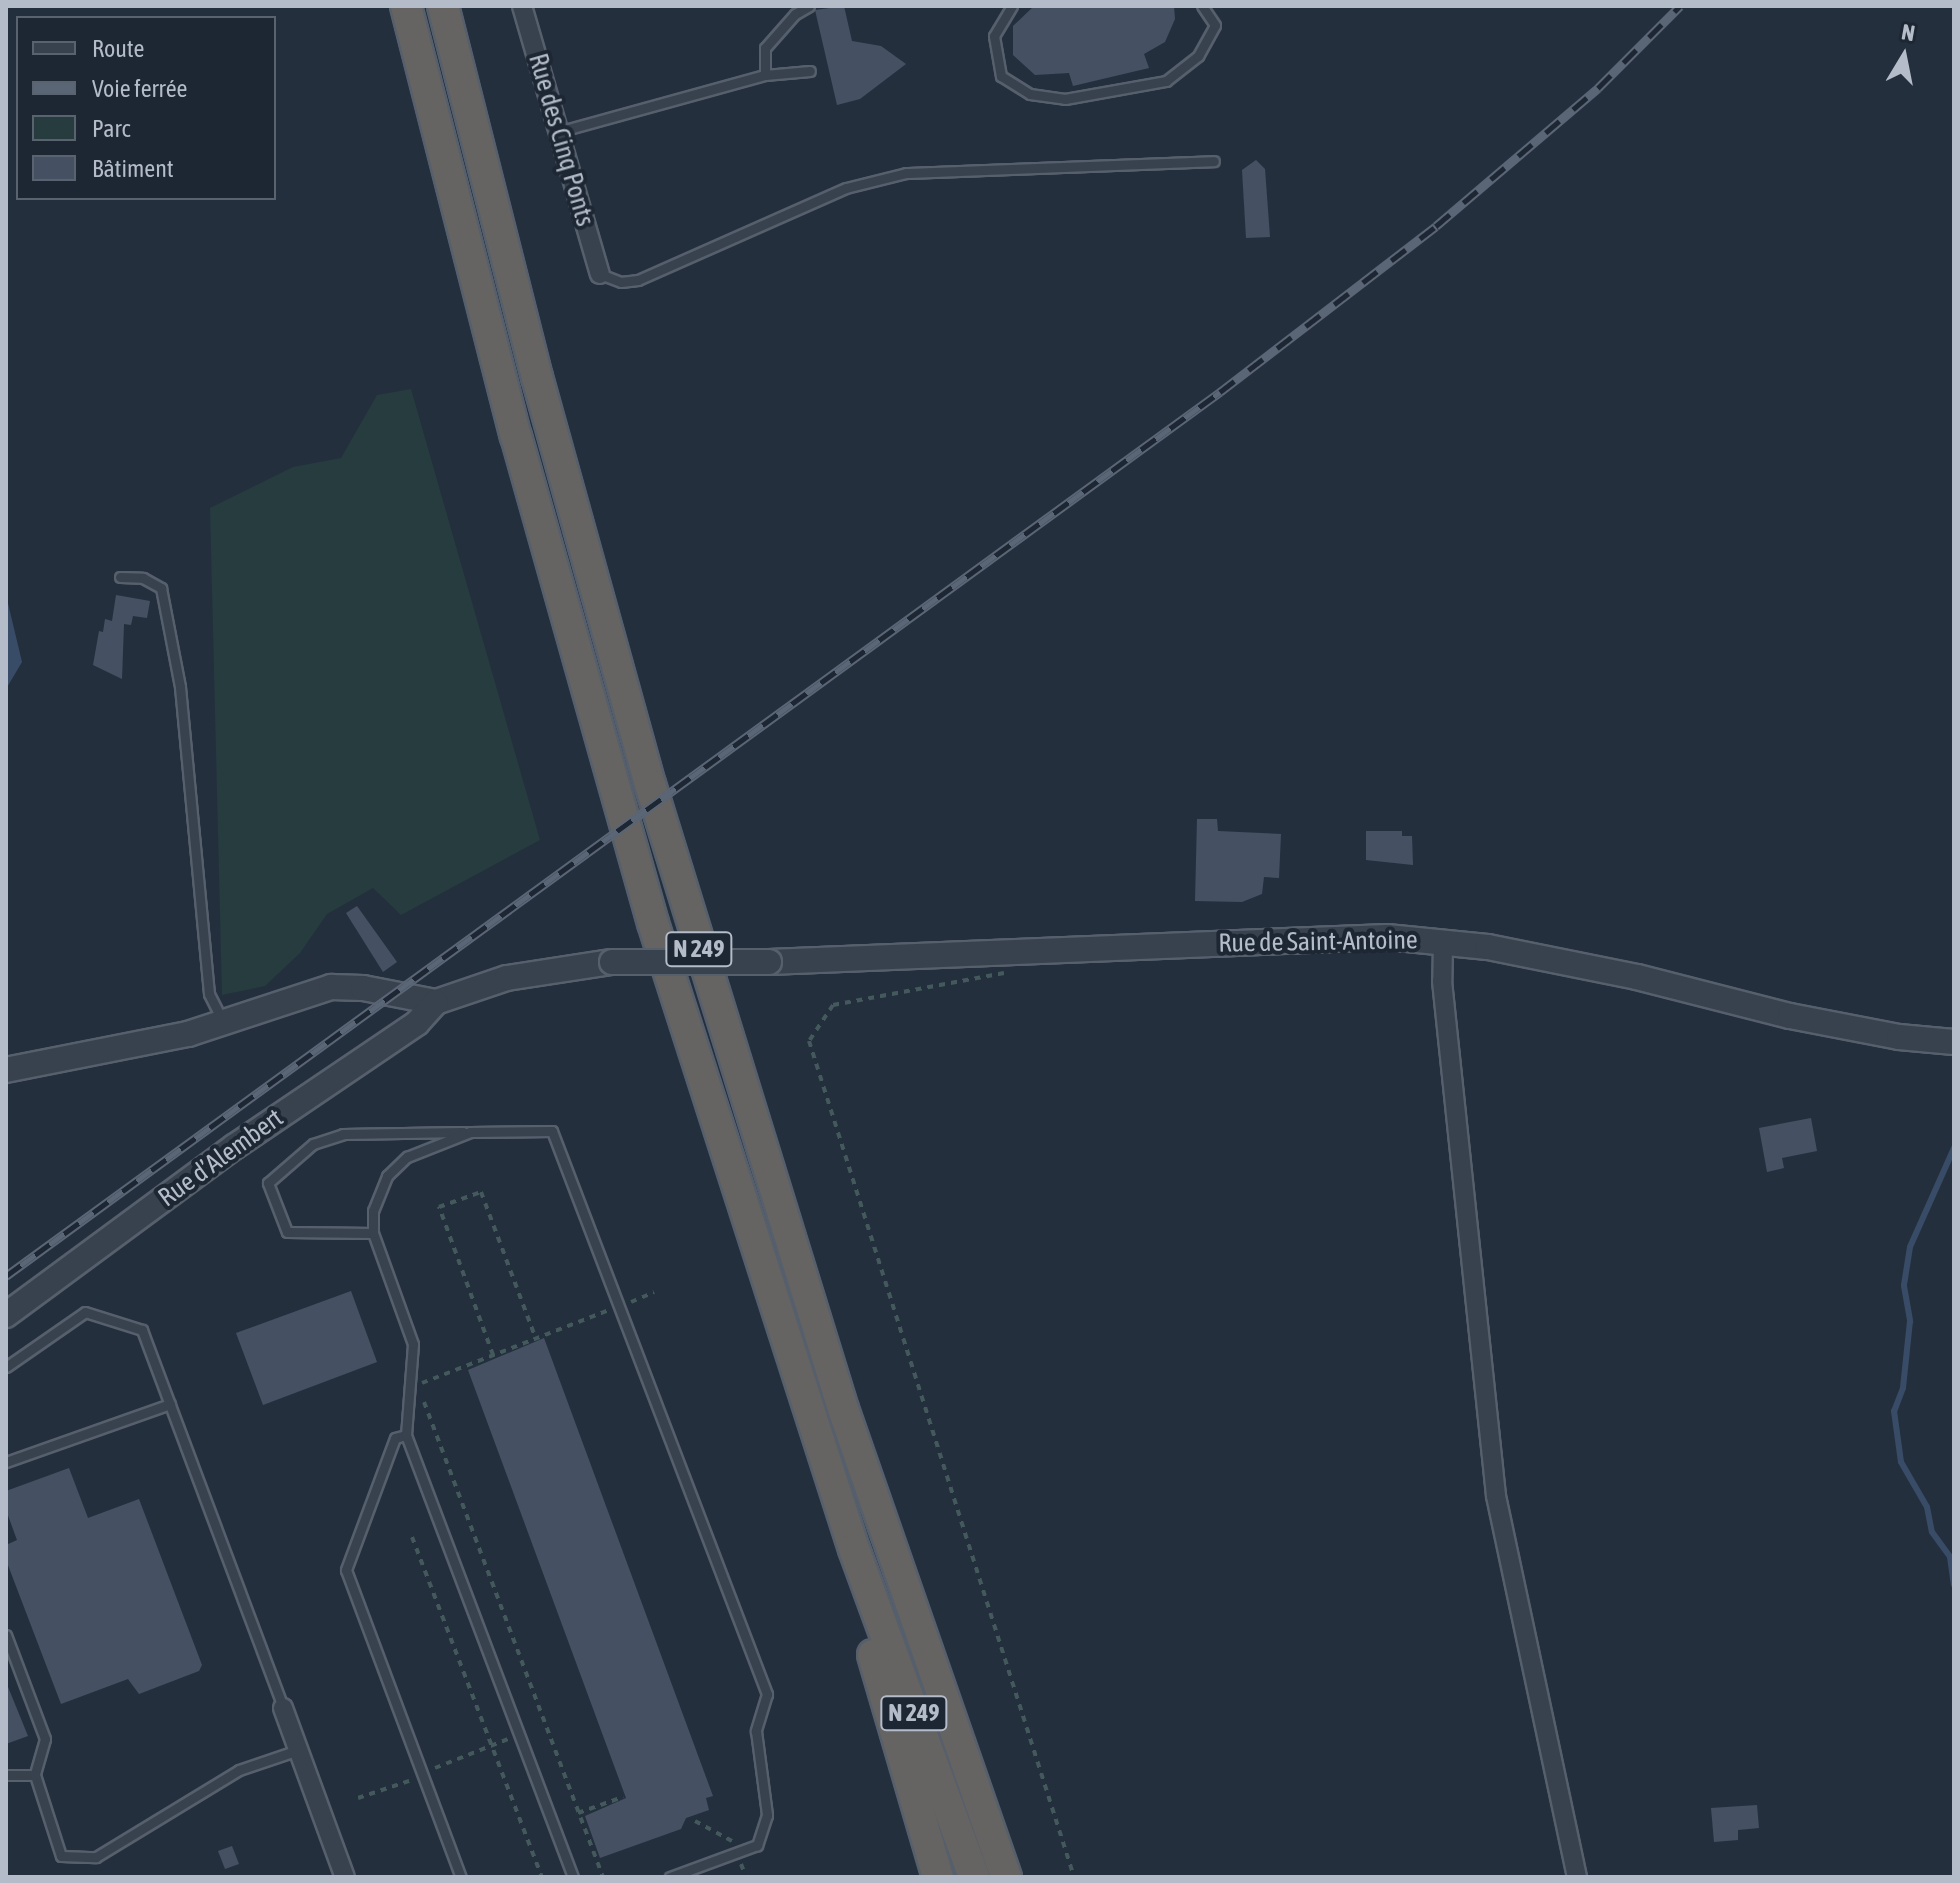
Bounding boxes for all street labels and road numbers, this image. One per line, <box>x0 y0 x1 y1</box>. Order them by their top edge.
street label: Rue des Cinq Ponts <box>521 50 601 230</box>
street label: Rue de Saint-Antoine <box>1218 925 1418 959</box>
road number: N 249 <box>665 929 733 969</box>
street label: Rue d’Alembert <box>153 1102 289 1214</box>
road number: N 249 <box>880 1693 948 1733</box>

